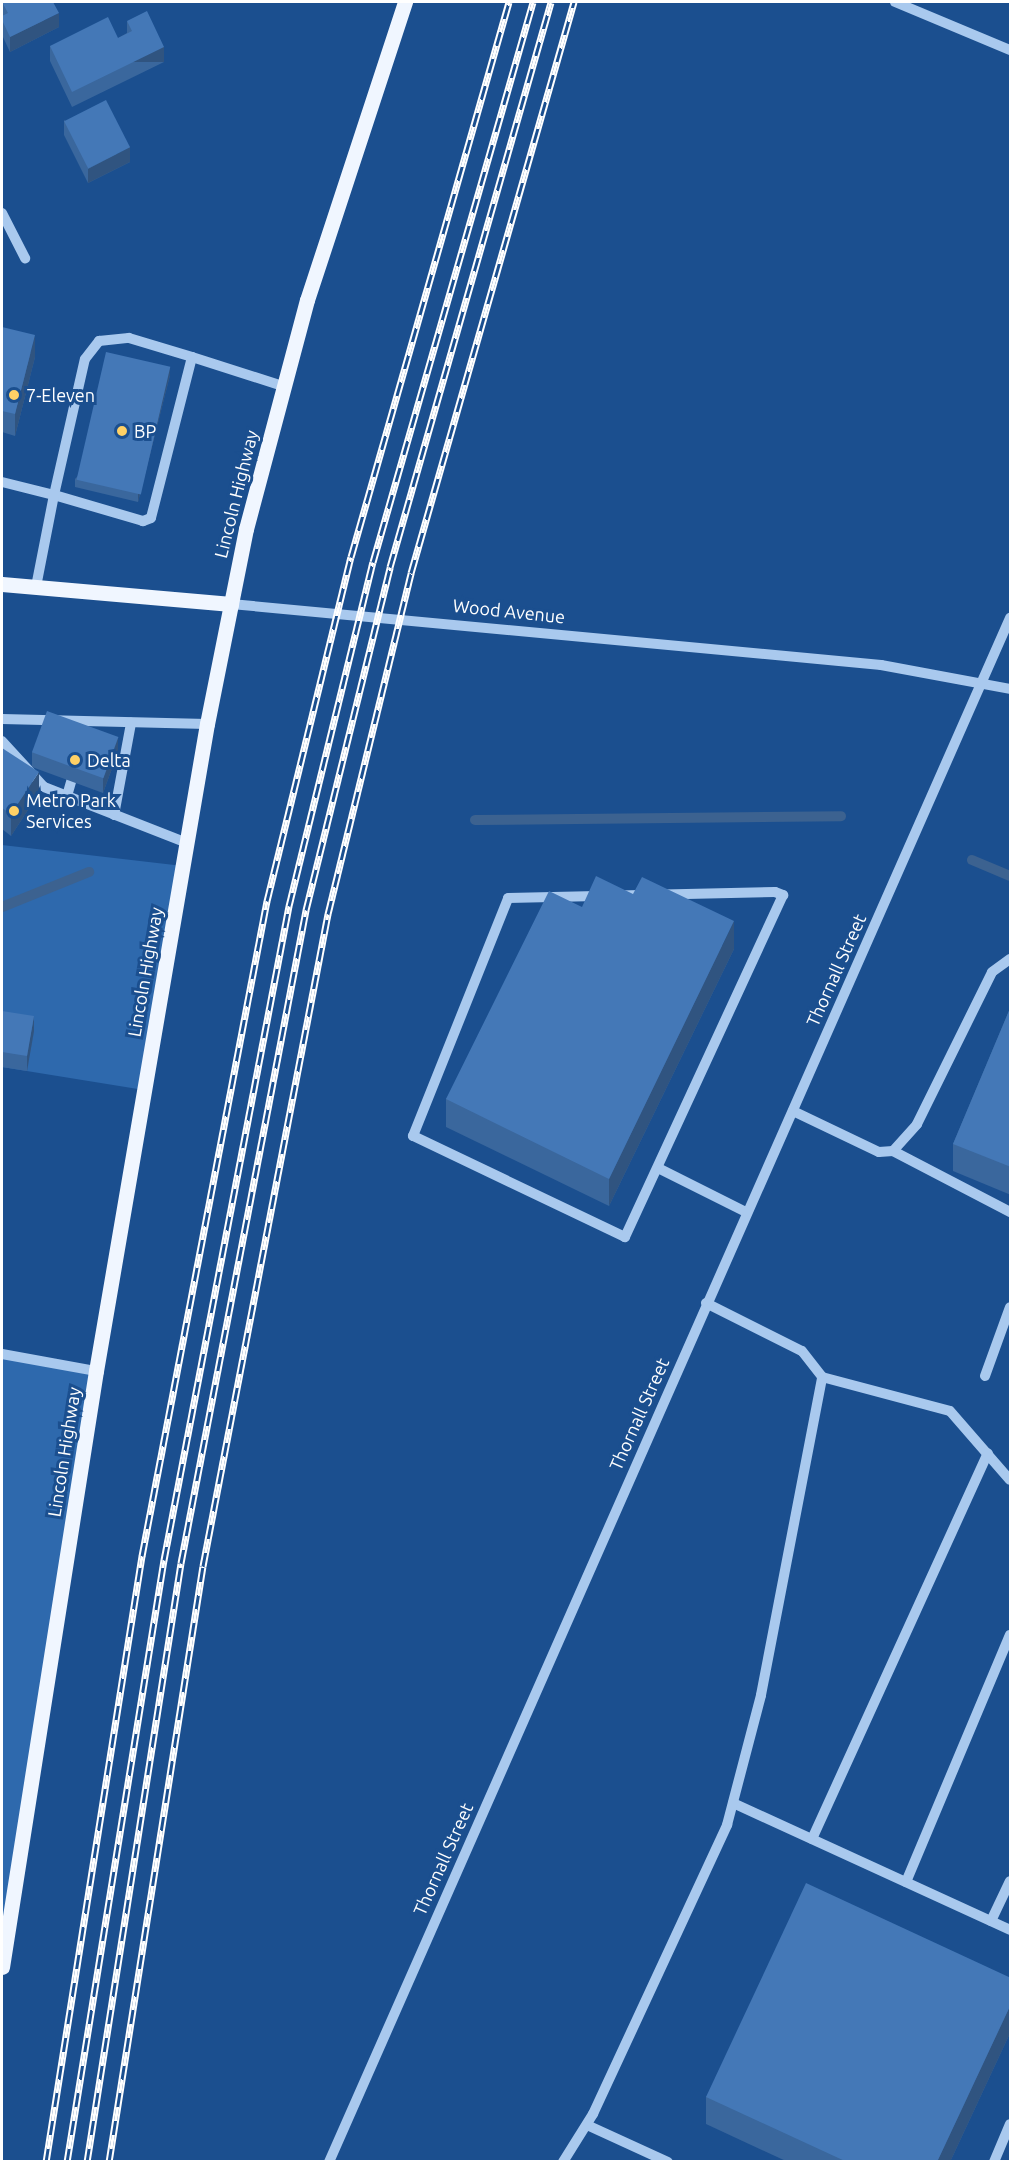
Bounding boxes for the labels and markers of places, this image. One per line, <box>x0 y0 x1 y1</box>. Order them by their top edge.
place label: 7-Eleven <box>26 384 95 406</box>
marker: 7-Eleven <box>7 388 21 402</box>
place label: BP <box>134 420 156 442</box>
marker: BP <box>115 424 129 438</box>
place label: Delta <box>87 749 131 771</box>
marker: Delta <box>68 753 82 767</box>
place label: Metro Park Services <box>26 790 116 832</box>
marker: Metro Park Services <box>7 804 21 818</box>

